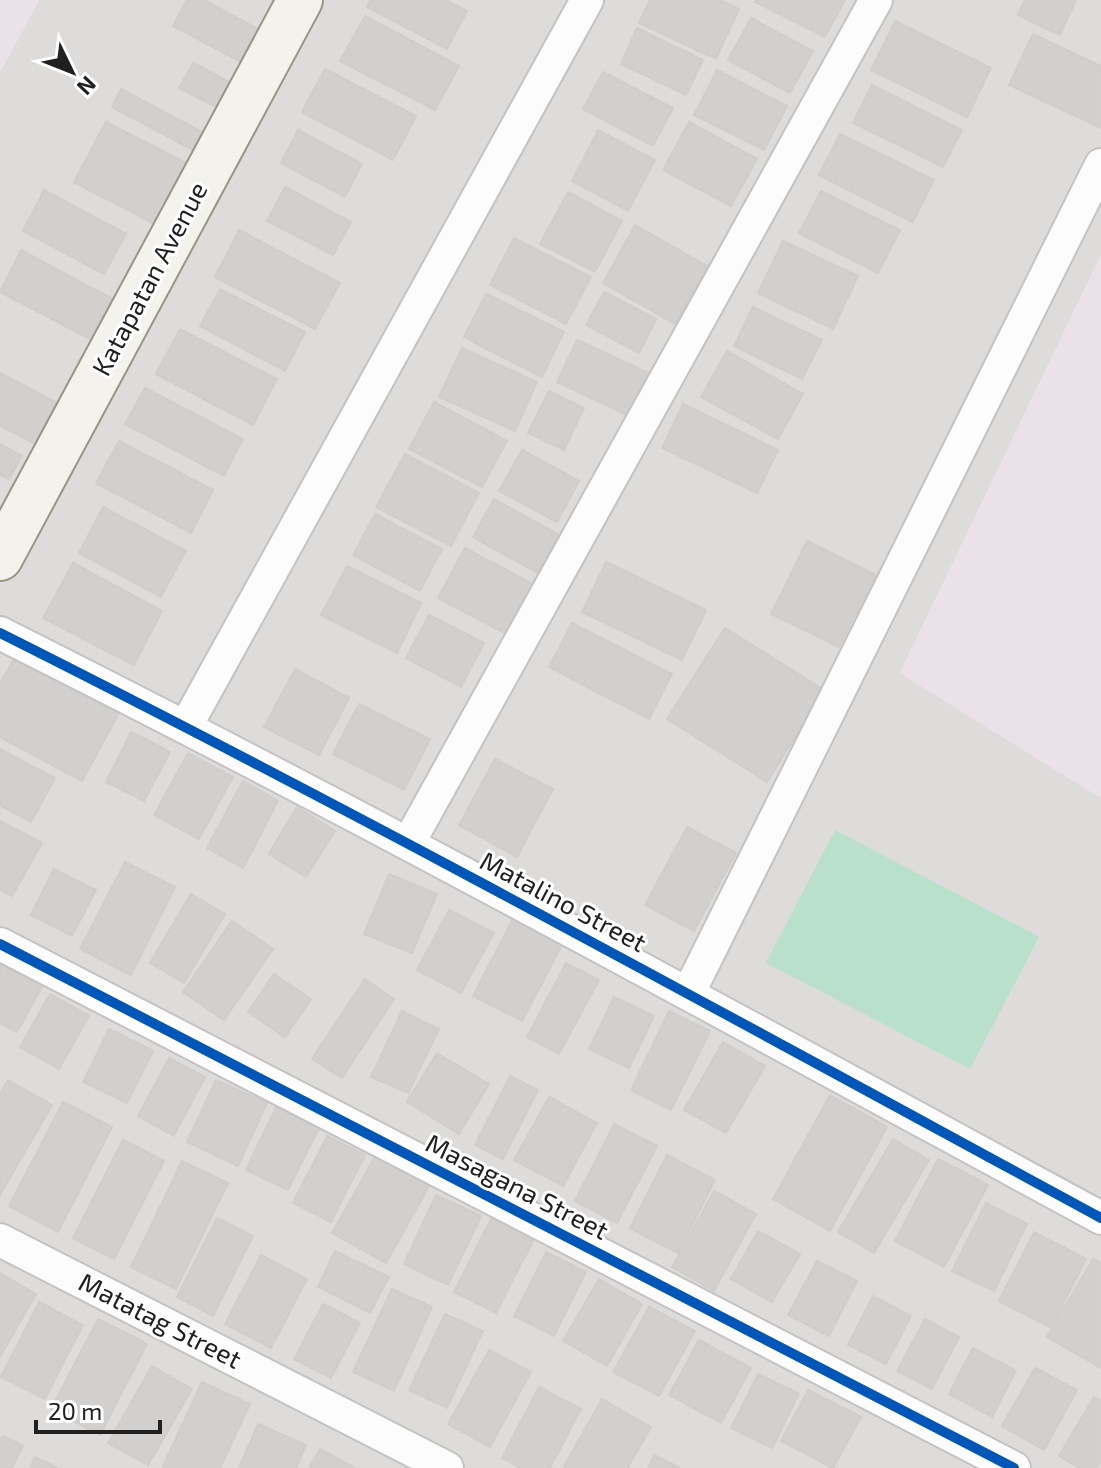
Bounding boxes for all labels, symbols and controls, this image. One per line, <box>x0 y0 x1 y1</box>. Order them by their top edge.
north arrow <box>32 32 112 112</box>
text: N <box>72 72 102 101</box>
street label: Katapatan Avenue <box>85 176 213 380</box>
street label: Matalino Street <box>475 844 652 957</box>
street label: Masagana Street <box>421 1126 614 1245</box>
street label: Matatag Street <box>74 1265 247 1374</box>
scale bar <box>36 1384 160 1434</box>
text: 20 m <box>48 1396 102 1425</box>

